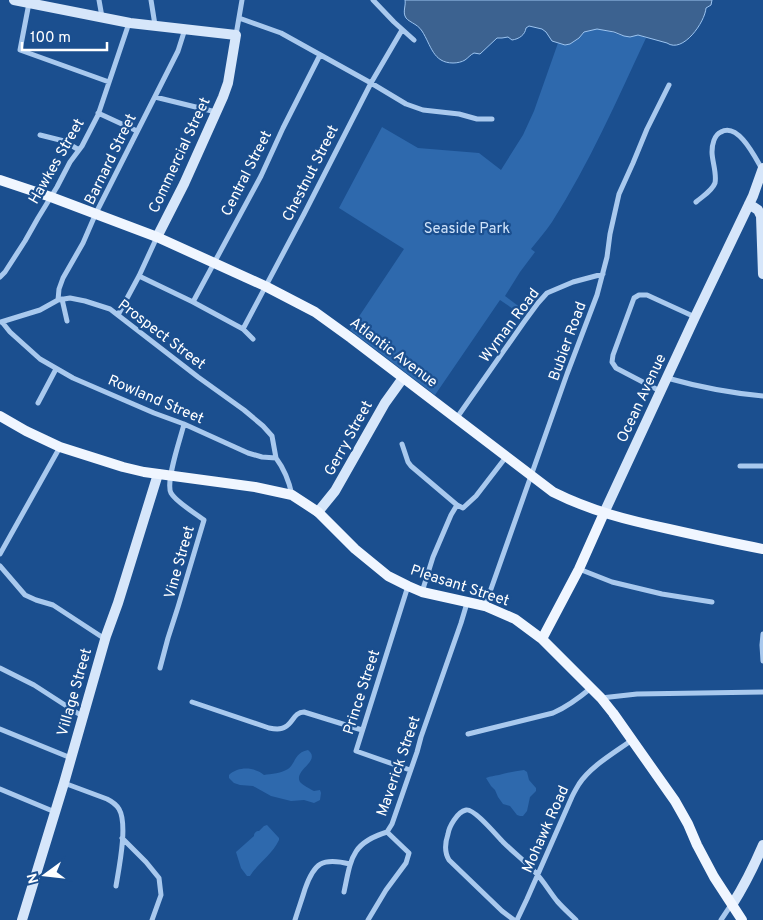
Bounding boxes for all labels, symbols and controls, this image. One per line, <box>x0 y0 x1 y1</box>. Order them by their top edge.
scale bar <box>22 20 108 52</box>
text: 100 m <box>30 29 71 48</box>
street label: Commercial Street <box>145 95 215 217</box>
street label: Barnard Street <box>81 111 142 208</box>
street label: Hawkes Street <box>25 116 89 208</box>
street label: Chestnut Street <box>279 122 344 225</box>
street label: Central Street <box>218 128 277 220</box>
park label: Seaside Park <box>424 220 510 239</box>
street label: Wyman Road <box>476 285 544 367</box>
street label: Prospect Street <box>113 296 209 374</box>
street label: Bubier Road <box>545 299 592 384</box>
street label: Atlantic Avenue <box>345 314 441 392</box>
street label: Ocean Avenue <box>613 351 671 446</box>
street label: Rowland Street <box>105 372 206 429</box>
street label: Gerry Street <box>321 398 378 480</box>
street label: Vine Street <box>161 524 200 601</box>
street label: Pleasant Street <box>408 561 511 611</box>
street label: Village Street <box>54 646 97 739</box>
street label: Prince Street <box>340 648 385 737</box>
street label: Maverick Street <box>373 714 426 819</box>
street label: Mohawk Road <box>519 783 574 876</box>
north arrow <box>20 850 70 900</box>
text: N <box>24 871 43 885</box>

